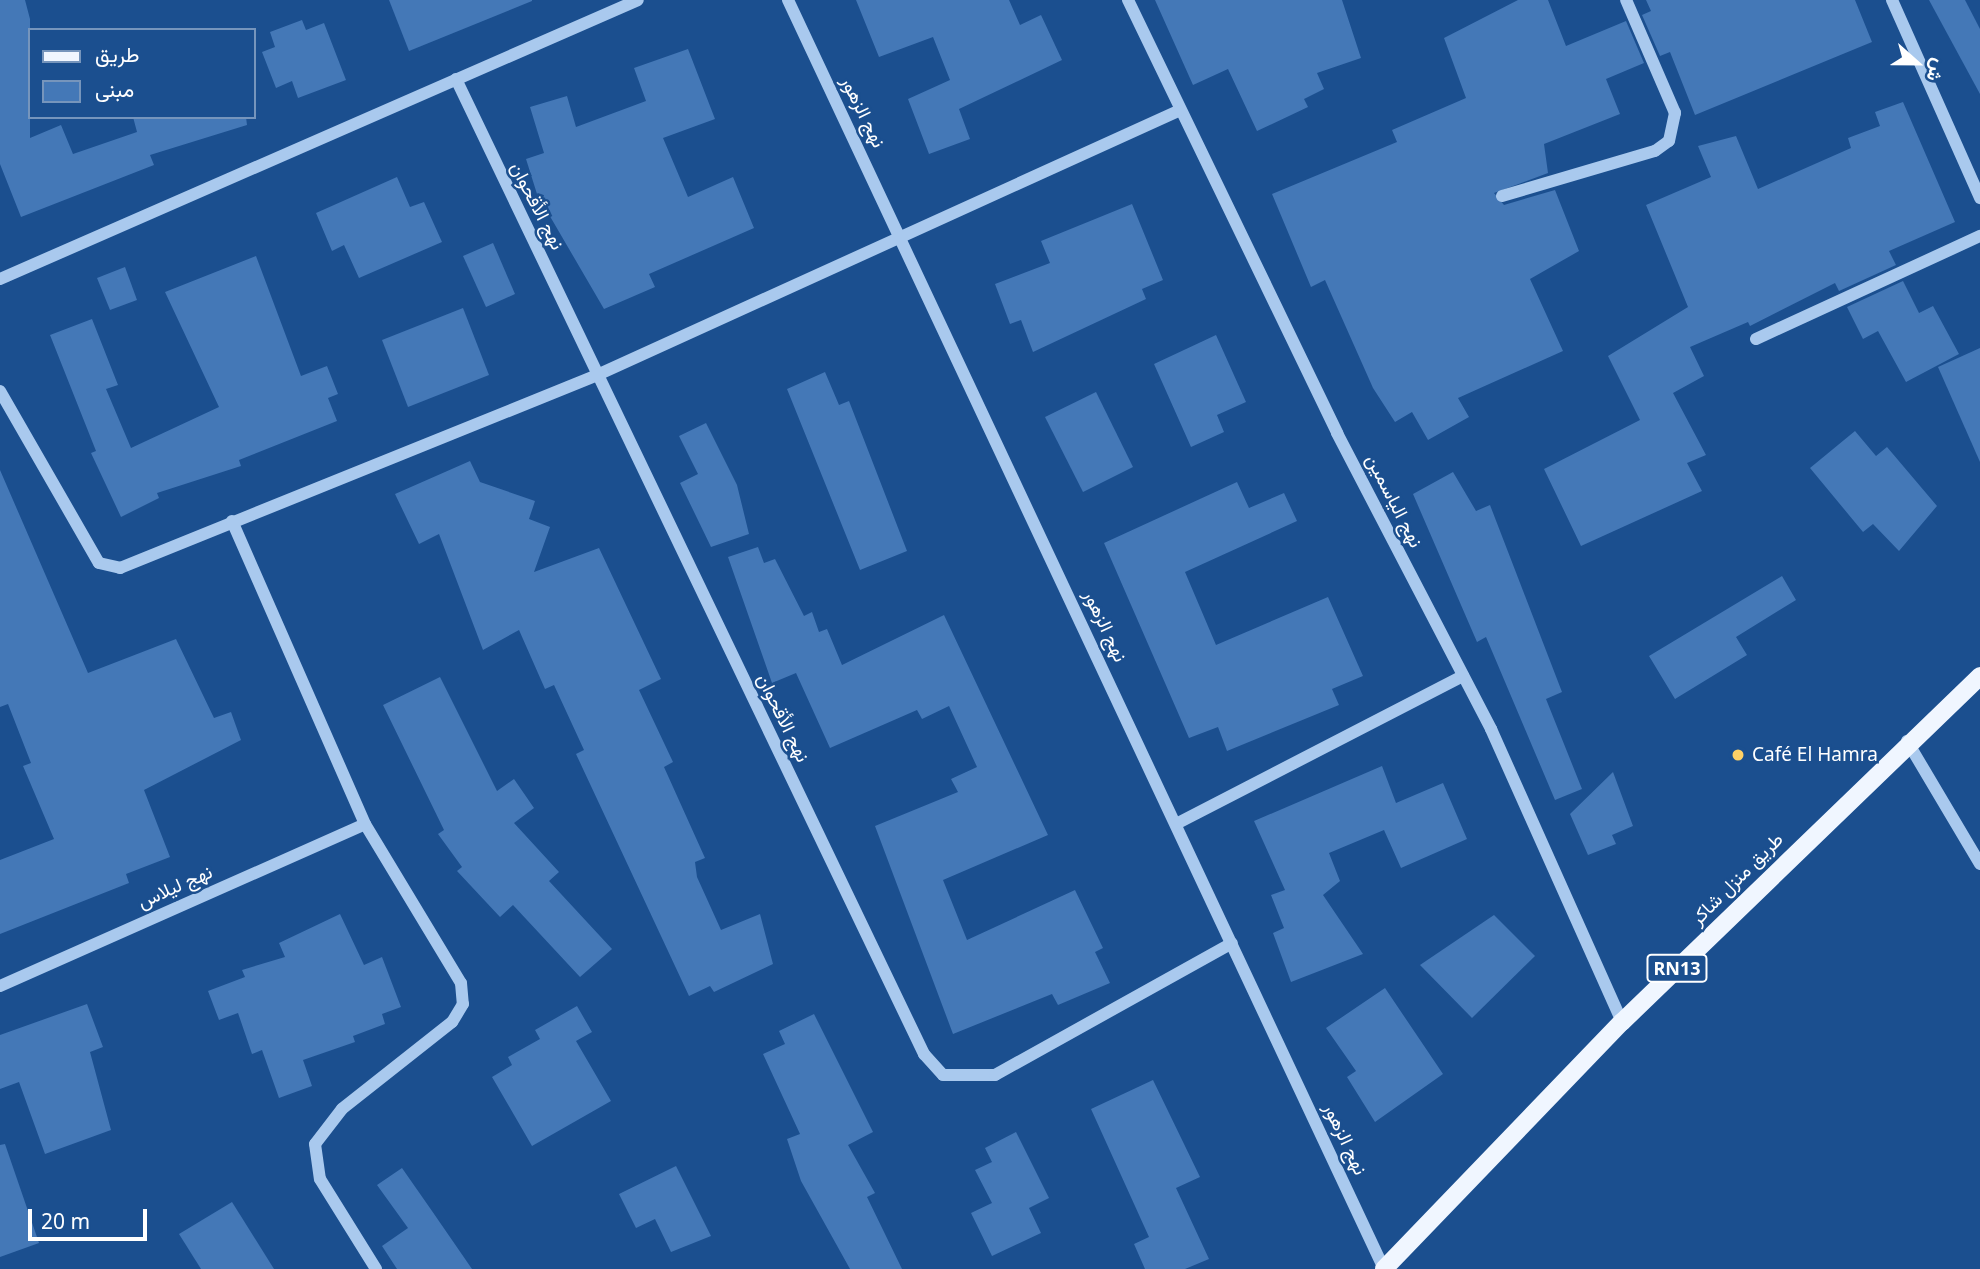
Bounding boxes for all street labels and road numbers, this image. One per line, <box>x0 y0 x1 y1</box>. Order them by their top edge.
street label: نهج الزهور <box>836 72 890 152</box>
street label: نهج الأقحوان <box>505 158 569 254</box>
street label: نهج الياسمين <box>1361 450 1427 552</box>
street label: نهج الزهور <box>1078 586 1132 666</box>
street label: نهج الأقحوان <box>752 670 814 766</box>
street label: طريق منزل شاكر <box>1686 828 1788 930</box>
street label: نهج ليلاس <box>134 860 216 914</box>
road number: RN13 <box>1646 953 1708 982</box>
street label: نهج الزهور <box>1318 1099 1372 1179</box>

